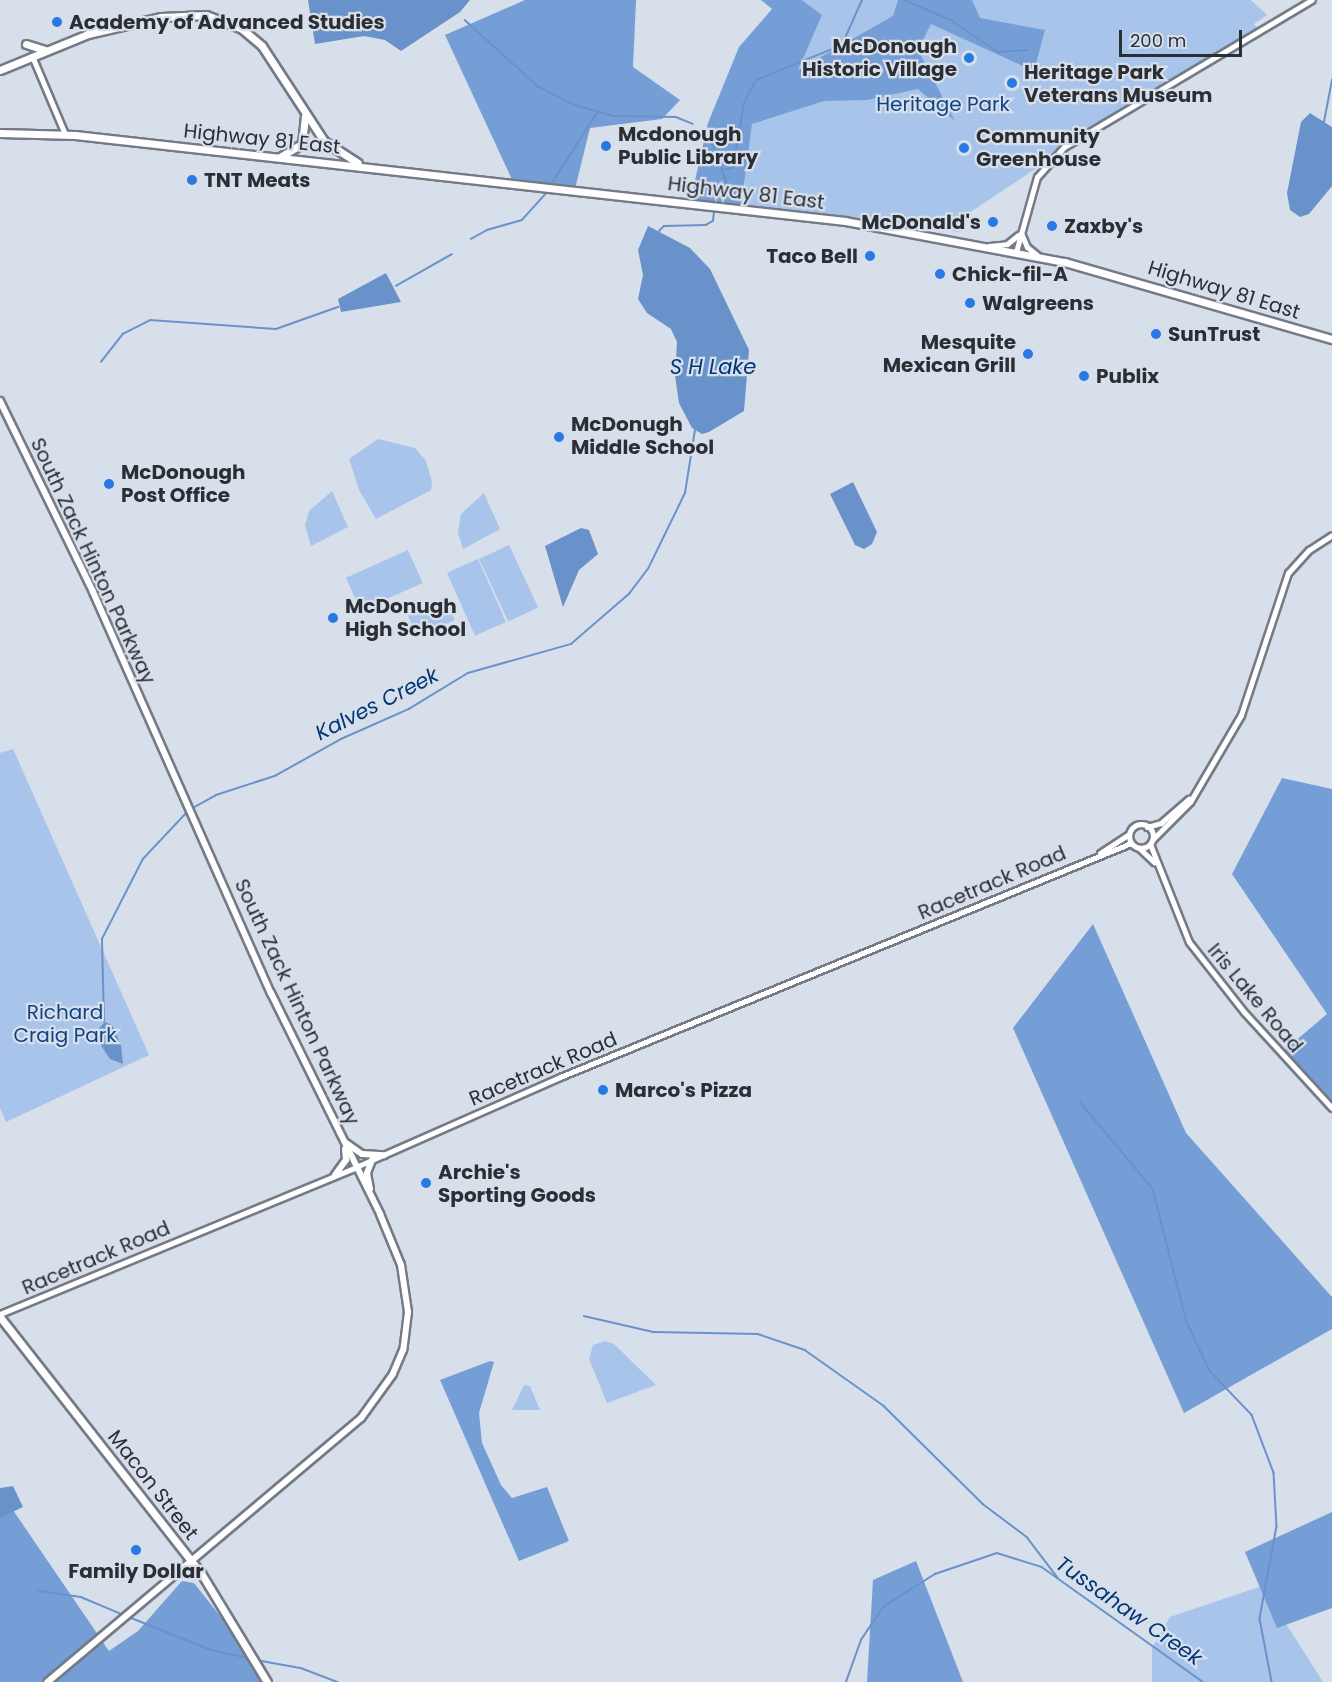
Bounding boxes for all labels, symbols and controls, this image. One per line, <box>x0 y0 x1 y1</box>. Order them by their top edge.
place label: Academy of Advanced Studies <box>69 10 385 34</box>
marker: Academy of Advanced Studies <box>50 15 64 29</box>
scale bar <box>1122 18 1245 56</box>
text: 200 m <box>1130 28 1186 53</box>
place label: McDonough Historic Village <box>802 34 957 81</box>
marker: McDonough Historic Village <box>962 51 976 65</box>
place label: Heritage Park Veterans Museum <box>1024 60 1212 107</box>
marker: Heritage Park Veterans Museum <box>1005 76 1019 90</box>
park label: Heritage Park <box>876 92 1010 116</box>
street label: Highway 81 East <box>182 119 342 159</box>
place label: Mcdonough Public Library <box>618 122 758 169</box>
place label: Community Greenhouse <box>976 124 1101 171</box>
marker: Mcdonough Public Library <box>599 139 613 153</box>
marker: Community Greenhouse <box>957 141 971 155</box>
place label: TNT Meats <box>204 168 310 192</box>
street label: Highway 81 East <box>666 171 826 215</box>
marker: TNT Meats <box>185 173 199 187</box>
place label: McDonald's <box>861 210 981 234</box>
place label: Zaxby's <box>1064 214 1143 238</box>
marker: McDonald's <box>986 215 1000 229</box>
marker: Zaxby's <box>1045 219 1059 233</box>
place label: Taco Bell <box>766 244 858 268</box>
marker: Taco Bell <box>863 249 877 263</box>
street label: Highway 81 East <box>1145 256 1303 324</box>
place label: Chick-fil-A <box>952 262 1068 286</box>
marker: Chick-fil-A <box>933 267 947 281</box>
place label: Walgreens <box>982 291 1094 315</box>
marker: Walgreens <box>963 296 977 310</box>
place label: SunTrust <box>1168 322 1260 346</box>
marker: SunTrust <box>1149 327 1163 341</box>
place label: Mesquite Mexican Grill <box>883 330 1016 377</box>
marker: Mesquite Mexican Grill <box>1021 347 1035 361</box>
water label: S H Lake <box>670 354 756 380</box>
place label: Publix <box>1096 364 1159 388</box>
marker: Publix <box>1077 369 1091 383</box>
place label: McDonugh Middle School <box>571 413 714 460</box>
marker: McDonugh Middle School <box>552 430 566 444</box>
street label: South Zack Hinton Parkway <box>25 434 161 688</box>
place label: McDonough Post Office <box>121 460 245 507</box>
marker: McDonough Post Office <box>102 477 116 491</box>
place label: McDonugh High School <box>345 594 466 641</box>
marker: McDonugh High School <box>326 611 340 625</box>
water label: Kalves Creek <box>311 662 443 746</box>
street label: Racetrack Road <box>914 841 1070 925</box>
street label: South Zack Hinton Parkway <box>229 875 365 1129</box>
street label: Iris Lake Road <box>1202 938 1308 1058</box>
park label: Richard Craig Park <box>13 1000 117 1047</box>
street label: Racetrack Road <box>465 1027 621 1111</box>
place label: Marco's Pizza <box>615 1078 752 1102</box>
marker: Marco's Pizza <box>596 1083 610 1097</box>
place label: Archie's Sporting Goods <box>438 1160 596 1207</box>
marker: Archie's Sporting Goods <box>419 1176 433 1190</box>
street label: Racetrack Road <box>18 1216 174 1300</box>
street label: Macon Street <box>103 1425 203 1545</box>
marker: Family Dollar <box>129 1543 143 1557</box>
water label: Tussahaw Creek <box>1051 1551 1207 1671</box>
place label: Family Dollar <box>68 1559 204 1583</box>

